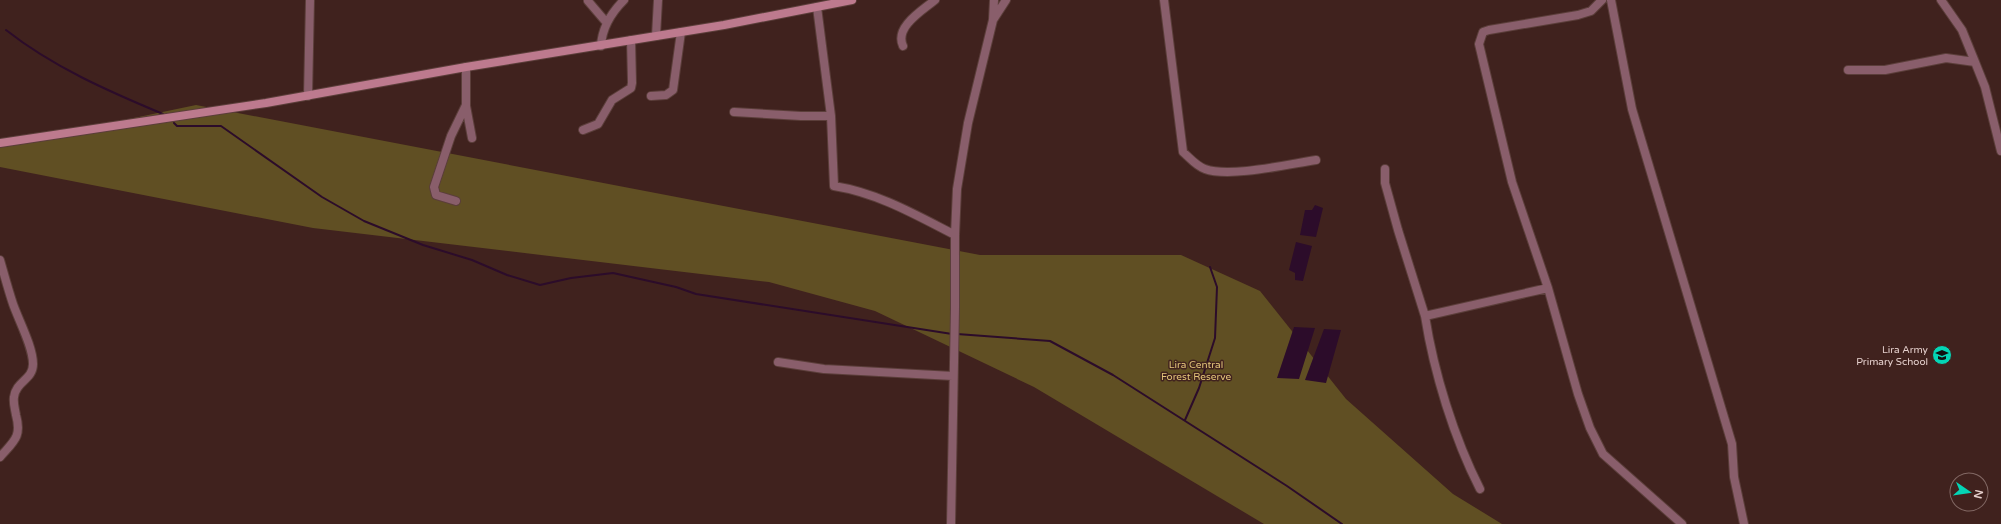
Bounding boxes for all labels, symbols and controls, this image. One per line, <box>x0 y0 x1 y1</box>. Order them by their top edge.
place label: Lira Army Primary School <box>1856 344 1929 368</box>
school or university icon: Lira Army Primary School <box>1931 344 1953 366</box>
park label: Lira Central Forest Reserve <box>1161 359 1231 383</box>
north arrow <box>1949 472 1989 512</box>
text: N <box>1971 488 1986 500</box>

